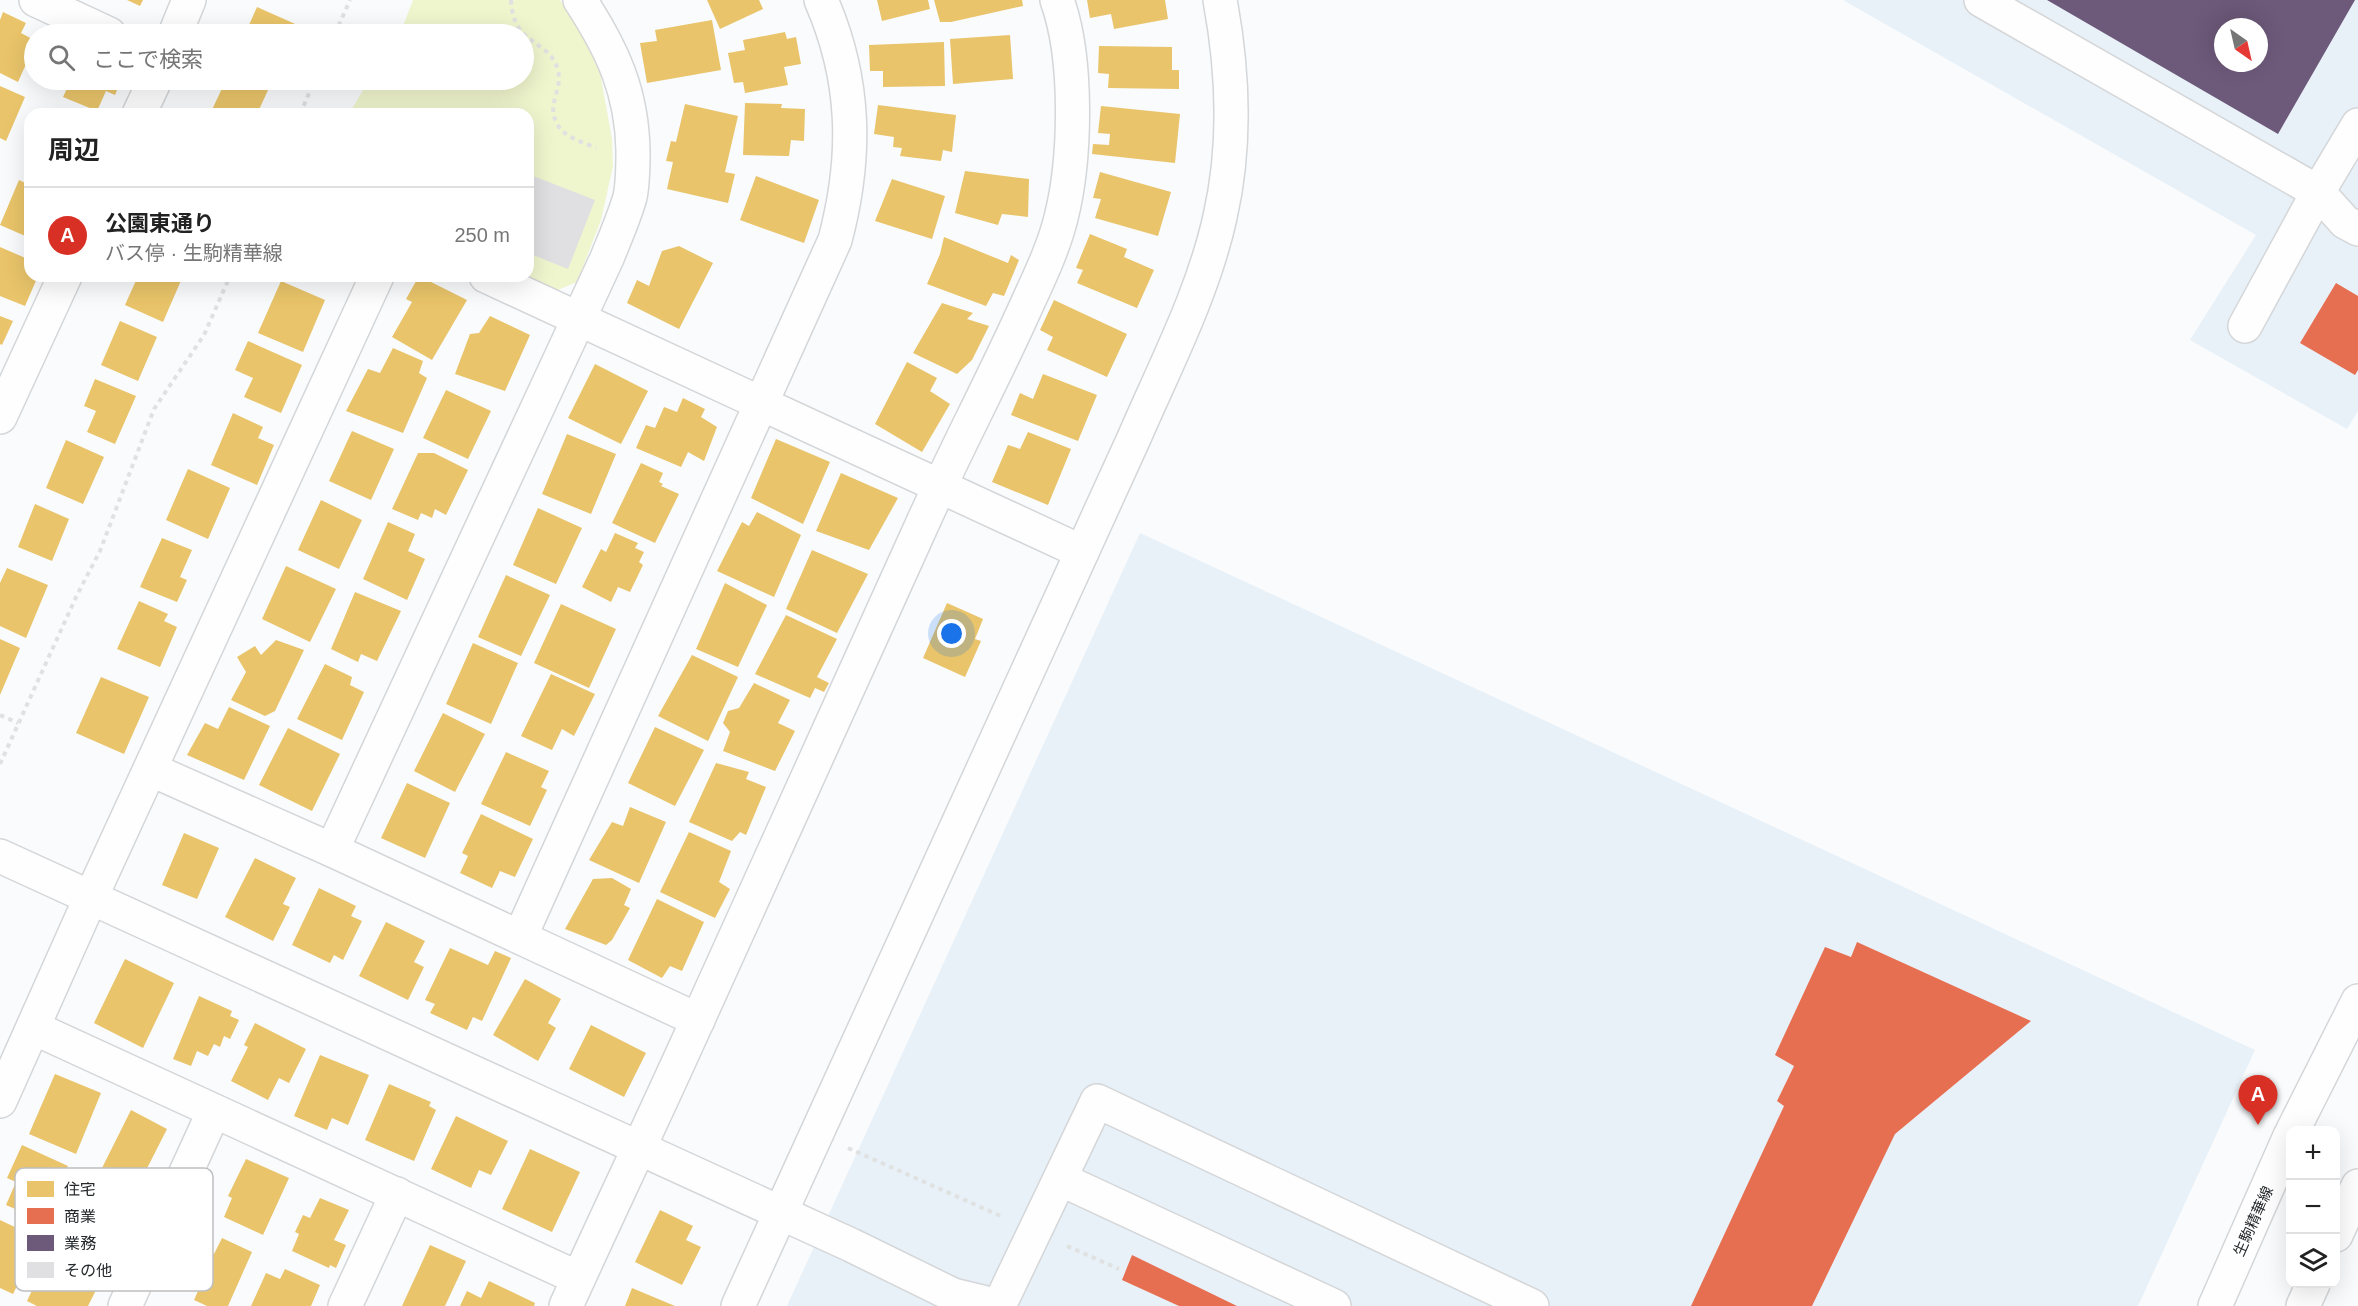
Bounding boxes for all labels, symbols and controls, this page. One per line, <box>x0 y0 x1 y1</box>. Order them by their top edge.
north arrow <box>2214 18 2268 72</box>
search box <box>24 24 534 90</box>
icon: search <box>45 41 78 74</box>
text: ここで検索 <box>93 47 203 72</box>
text: 周辺 <box>48 135 100 165</box>
text: 公園東通り <box>105 211 215 236</box>
text: A <box>60 224 75 246</box>
text: 250 m <box>454 224 510 246</box>
text: バス停 · 生駒精華線 <box>105 242 283 264</box>
your location <box>937 619 966 648</box>
pin: A <box>2238 1076 2278 1125</box>
map controls <box>2286 1126 2340 1288</box>
button: + <box>2286 1126 2340 1180</box>
legend <box>15 1168 213 1291</box>
button: − <box>2286 1180 2340 1234</box>
text: 住宅 <box>64 1181 96 1198</box>
street label: 生駒精華線 <box>2230 1183 2276 1259</box>
text: 商業 <box>64 1208 96 1225</box>
button: layers <box>2286 1234 2340 1288</box>
text: 業務 <box>64 1235 96 1252</box>
text: その他 <box>64 1262 112 1279</box>

